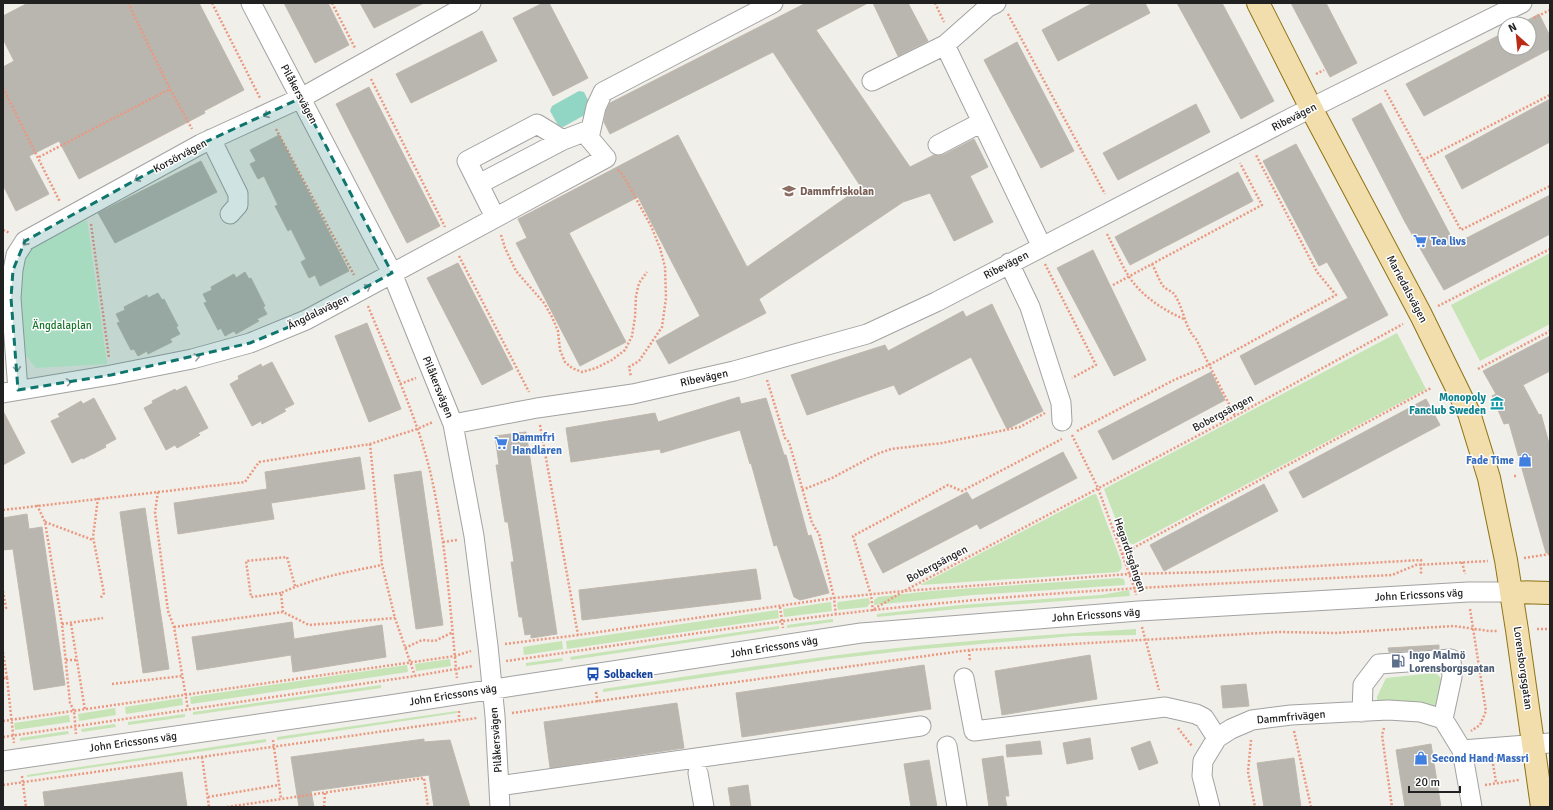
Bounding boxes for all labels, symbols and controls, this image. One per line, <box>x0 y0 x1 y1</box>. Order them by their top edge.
north arrow <box>1497 16 1537 56</box>
text: N <box>1506 20 1519 35</box>
street label: Pilåkersvägen <box>278 62 320 126</box>
street label: Ribevägen <box>1269 100 1319 134</box>
one-way arrow <box>263 110 271 118</box>
street label: Korsörvägen <box>151 136 209 176</box>
one-way arrow <box>134 174 142 182</box>
school or university icon: Dammfriskolan <box>781 183 797 199</box>
place label: Dammfriskolan <box>800 185 874 198</box>
supermarket icon: Tea livs <box>1412 233 1428 249</box>
place label: Tea livs <box>1431 235 1466 248</box>
one-way arrow <box>22 238 29 246</box>
street label: Ribevägen <box>981 248 1031 282</box>
street label: Mariedalsvägen <box>1384 253 1430 325</box>
one-way arrow <box>364 284 371 291</box>
street label: Ängdalavägen <box>285 291 351 332</box>
park label: Ängdalaplan <box>32 318 92 332</box>
one-way arrow <box>194 354 200 362</box>
street label: Pilåkersvägen <box>420 354 456 420</box>
one-way arrow <box>12 366 21 372</box>
street label: Ribevägen <box>679 367 729 389</box>
one-way arrow <box>66 378 72 387</box>
street label: Bobergsängen <box>1190 391 1256 435</box>
place label: Monopoly Fanclub Sweden <box>1409 391 1487 417</box>
museum icon: Monopoly Fanclub Sweden <box>1489 395 1505 411</box>
place label: Dammfri Handlaren <box>512 431 562 457</box>
supermarket icon: Dammfri Handlaren <box>493 435 509 451</box>
shop icon: Fade Time <box>1517 452 1533 468</box>
place label: Fade Time <box>1466 454 1515 467</box>
street label: Hegardtsgången <box>1111 516 1149 594</box>
street label: Bobergsängen <box>904 542 970 586</box>
street label: John Ericssons väg <box>1374 586 1464 604</box>
street label: John Ericssons väg <box>1051 605 1141 625</box>
street label: Lorensborgsgatan <box>1511 625 1535 711</box>
street label: John Ericssons väg <box>729 634 819 660</box>
place label: Ingo Malmö Lorensborgsgatan <box>1409 649 1495 675</box>
fuel station icon: Ingo Malmö Lorensborgsgatan <box>1390 653 1406 669</box>
bus stop icon: Solbacken <box>585 666 601 682</box>
place label: Solbacken <box>604 668 653 681</box>
street label: John Ericssons väg <box>408 682 498 708</box>
street label: Pilåkersvägen <box>487 707 505 773</box>
street label: Dammfrivägen <box>1256 708 1326 726</box>
street label: John Ericssons väg <box>88 729 178 755</box>
shop icon: Second Hand Massri <box>1413 750 1429 766</box>
place label: Second Hand Massri <box>1432 752 1529 765</box>
scale bar <box>1409 768 1460 794</box>
text: 20 m <box>1415 775 1440 790</box>

